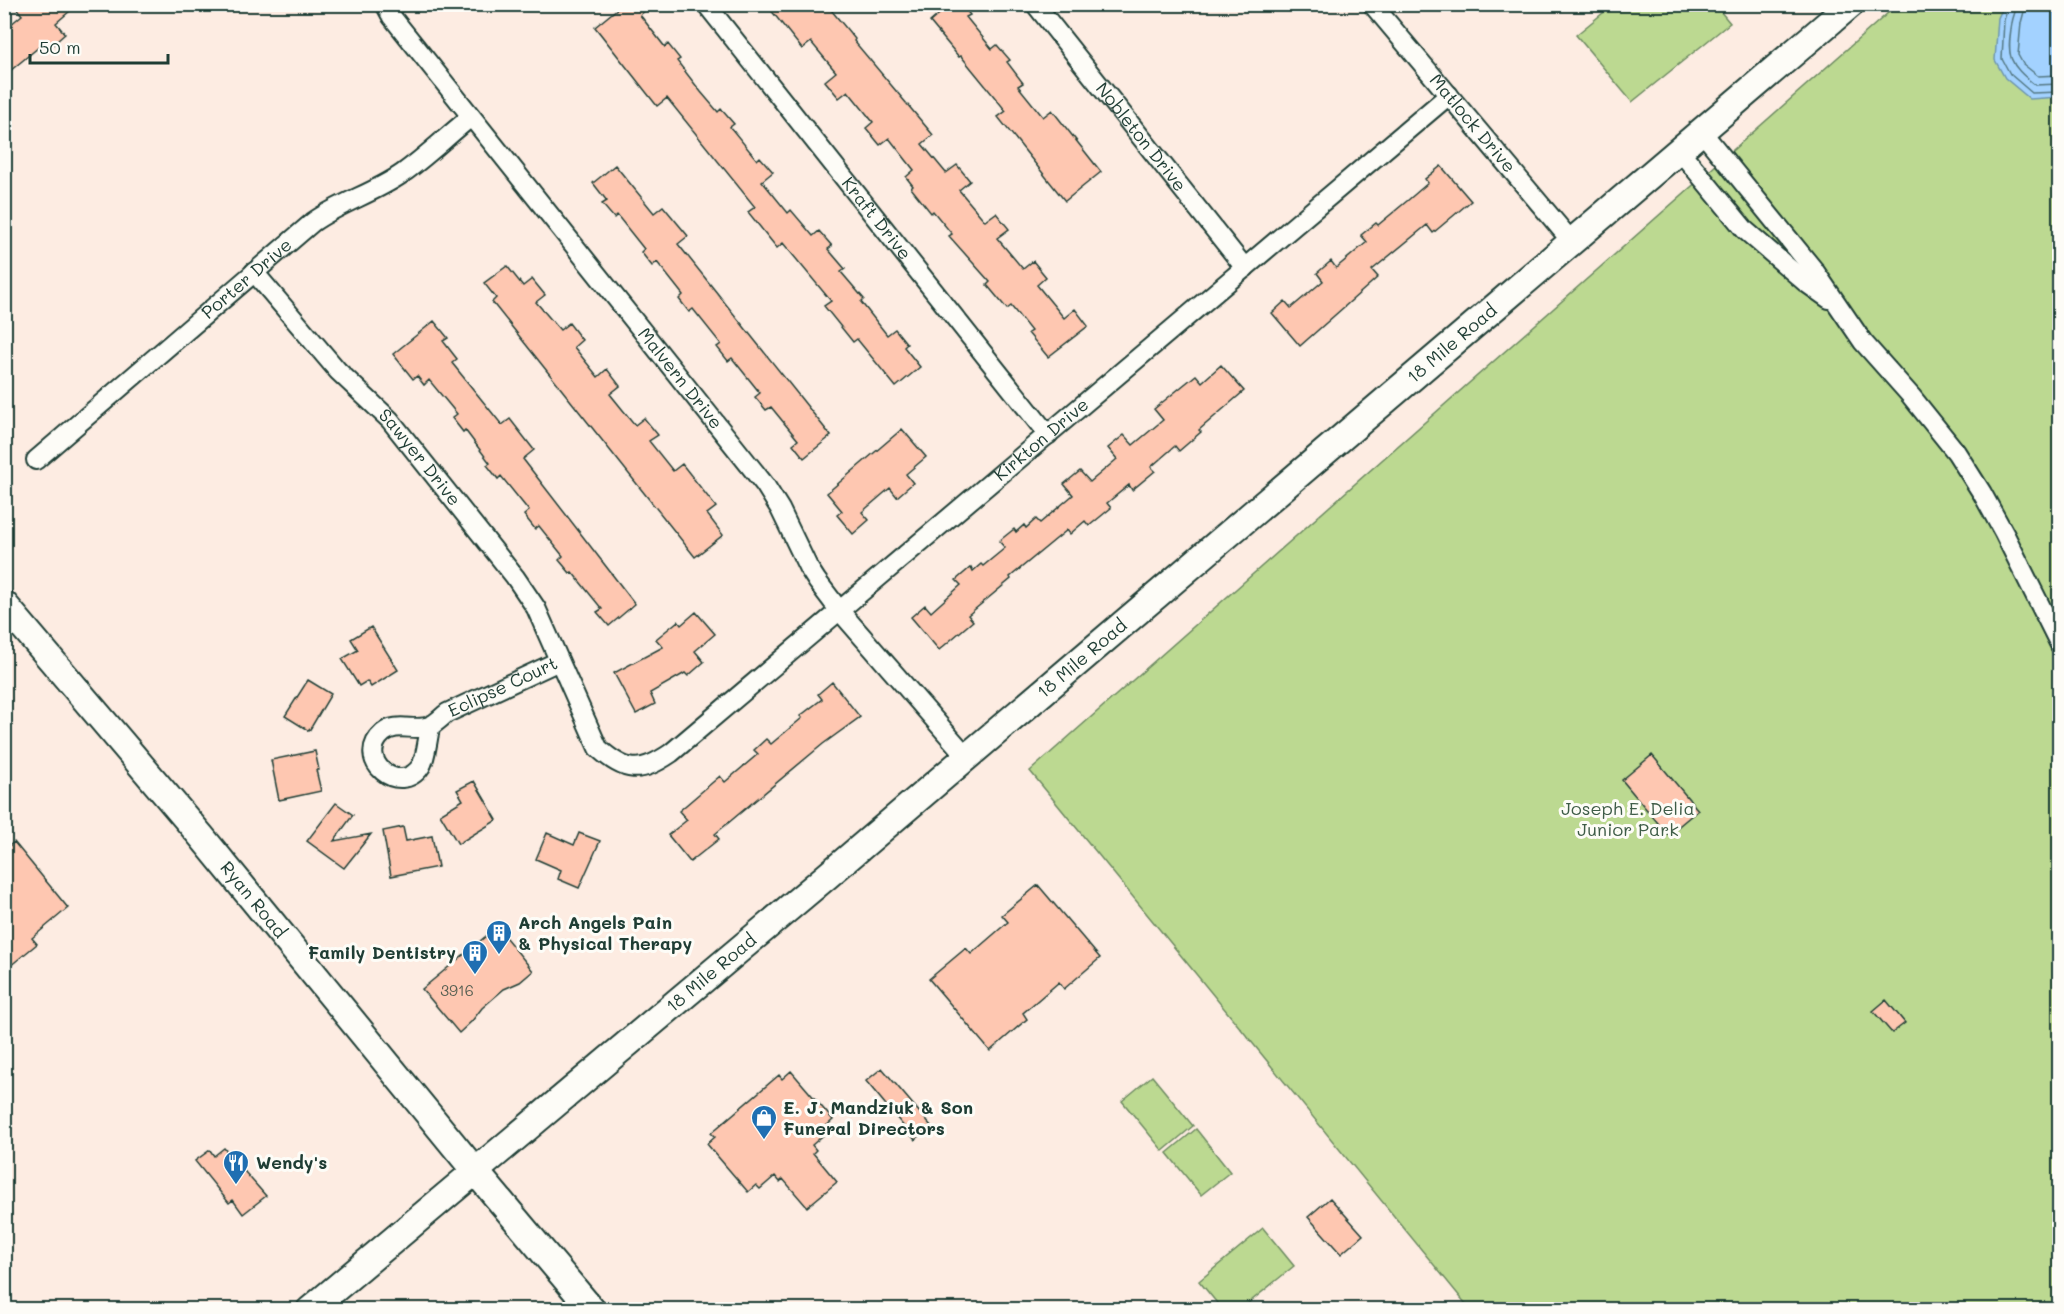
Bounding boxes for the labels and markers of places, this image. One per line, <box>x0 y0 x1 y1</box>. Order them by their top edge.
place label: Arch Angels Pain & Physical Therapy <box>518 910 692 955</box>
building icon: Arch Angels Pain & Physical Therapy <box>484 918 514 956</box>
building icon: Family Dentistry <box>460 938 490 976</box>
place label: Family Dentistry <box>308 940 456 964</box>
place label: E. J. Mandziuk & Son Funeral Directors <box>783 1095 973 1140</box>
shop icon: E. J. Mandziuk & Son Funeral Directors <box>749 1103 779 1141</box>
restaurant icon: Wendy's <box>221 1148 251 1186</box>
place label: Wendy's <box>256 1150 327 1174</box>

